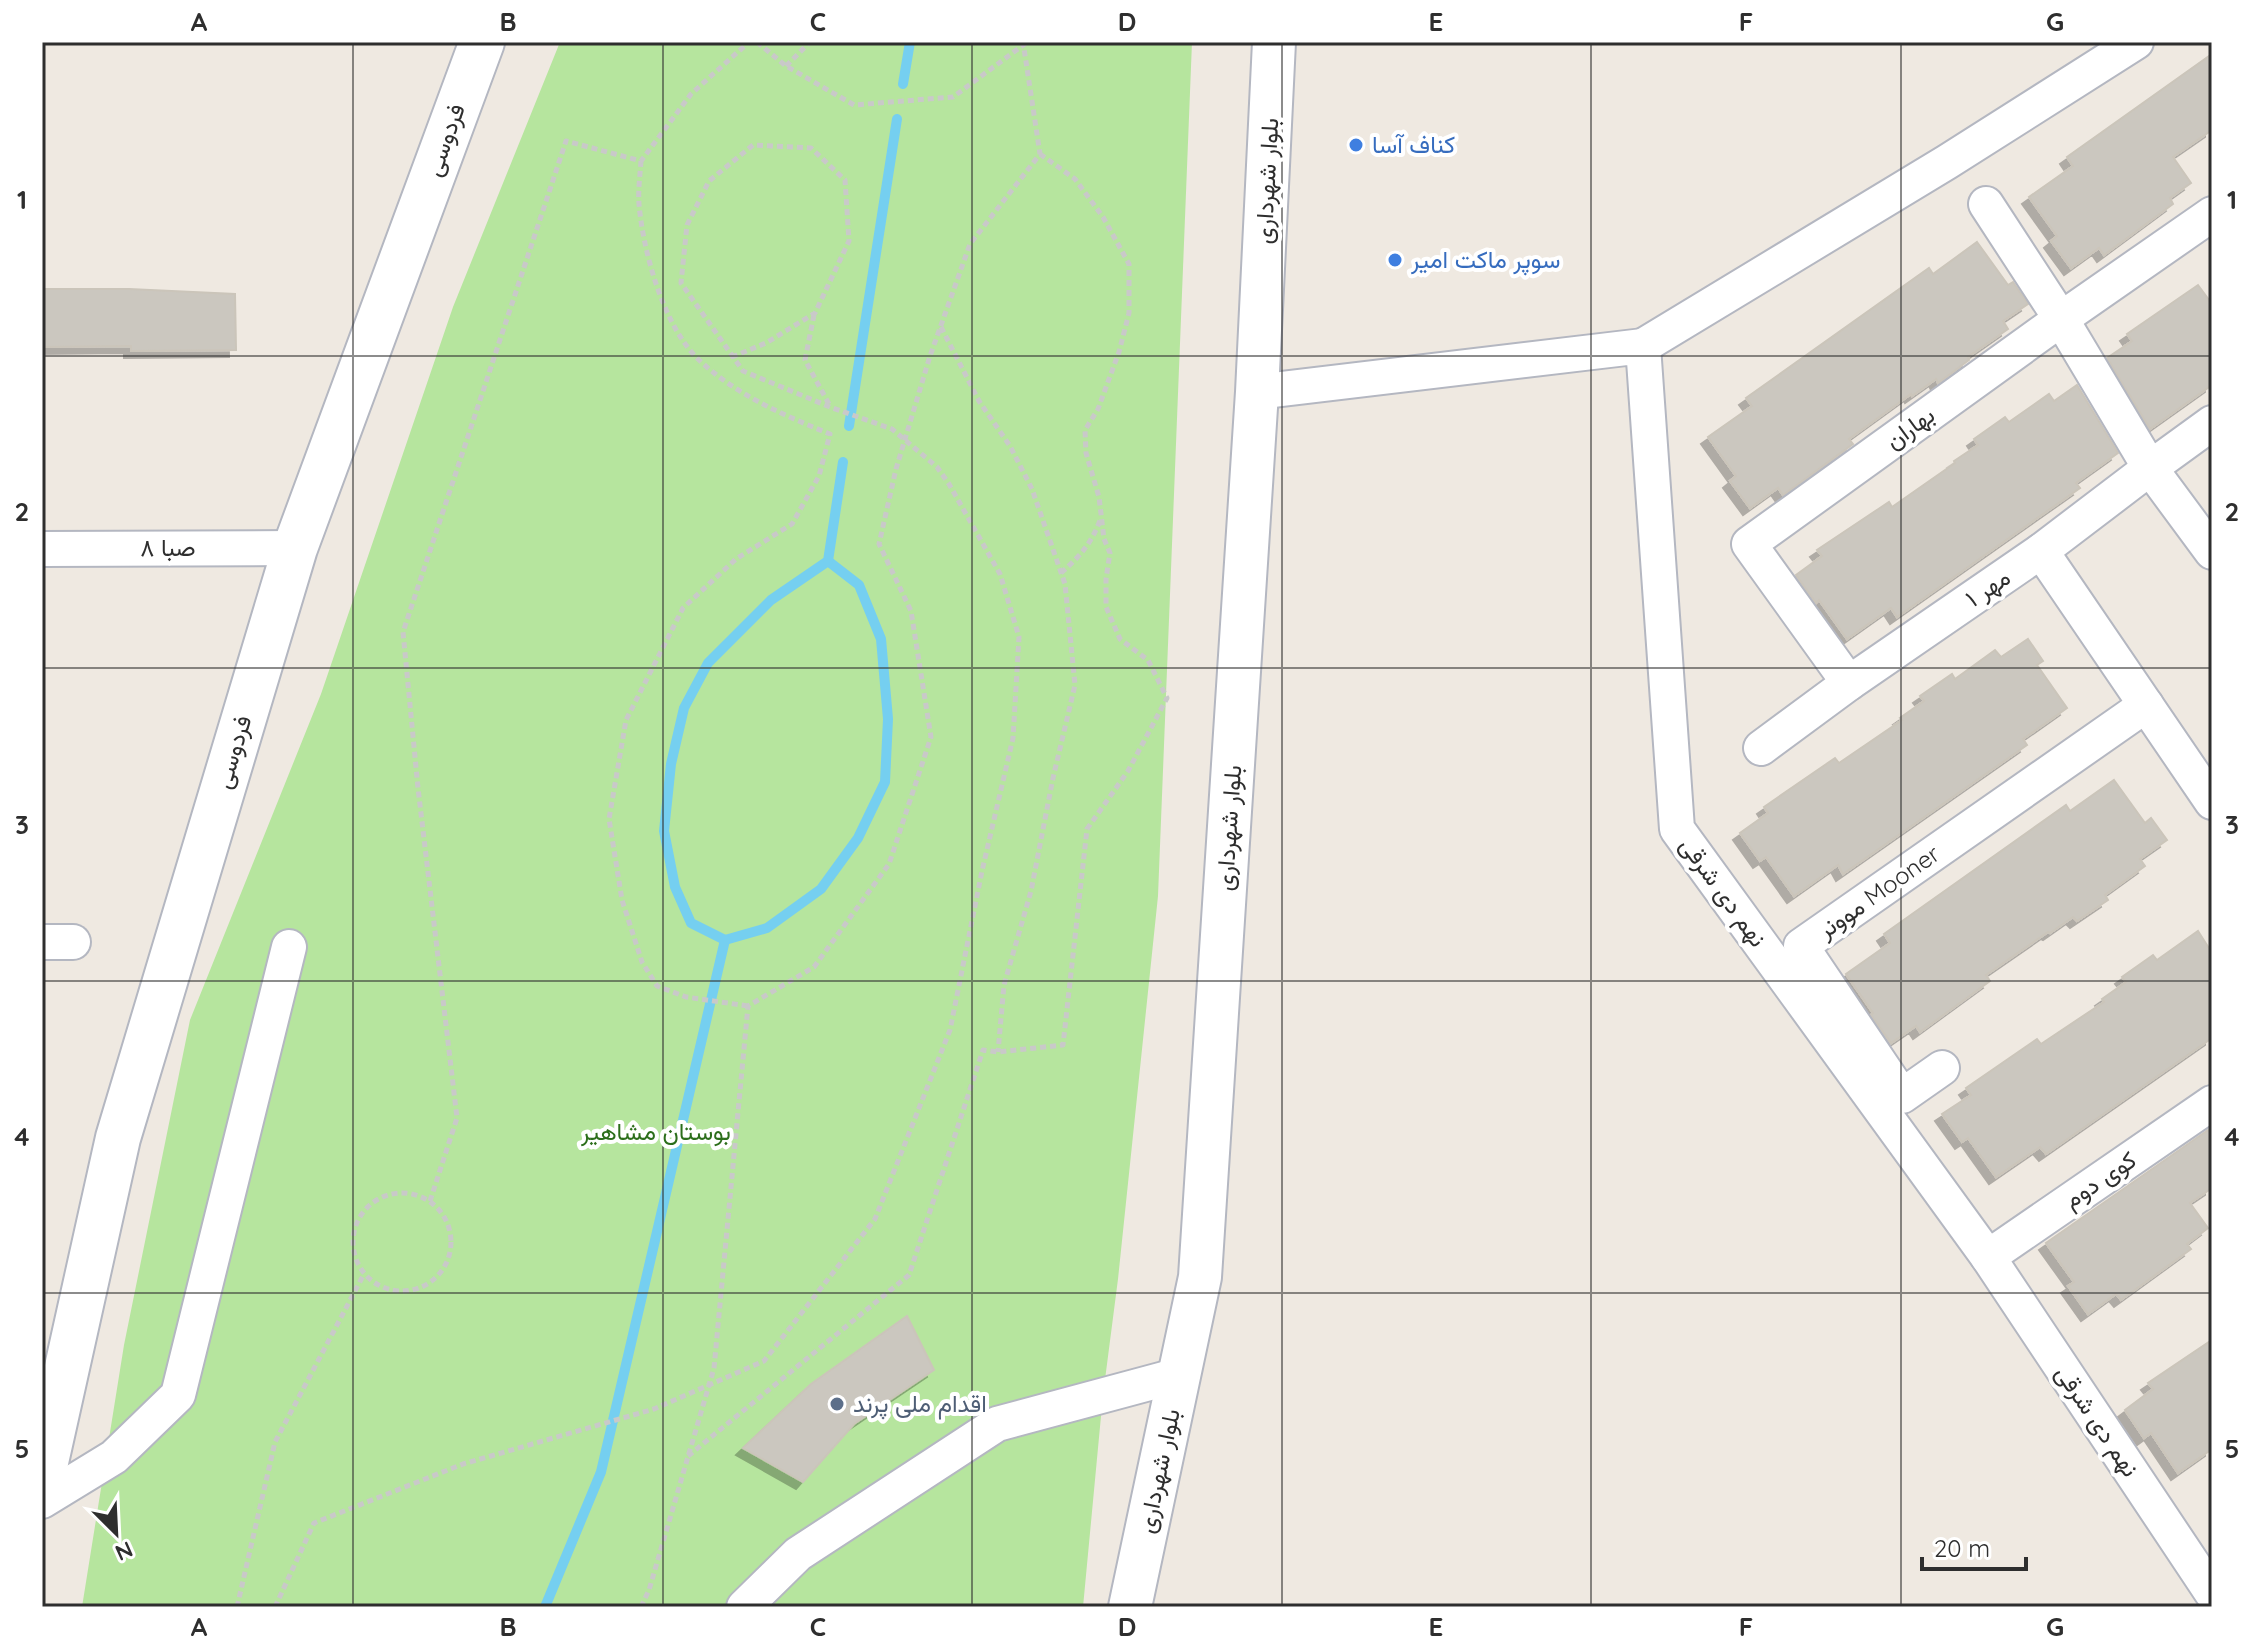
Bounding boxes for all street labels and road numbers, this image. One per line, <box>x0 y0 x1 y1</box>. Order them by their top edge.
street label: فردوسی <box>417 99 472 180</box>
street label: بلوار شهرداری <box>1248 117 1285 245</box>
street label: بهاران <box>1879 399 1941 456</box>
street label: صبا ۸ <box>140 532 196 562</box>
street label: مهر ۱ <box>1959 561 2016 614</box>
street label: فردوسی <box>207 711 258 792</box>
street label: بلوار شهرداری <box>1209 764 1248 892</box>
street label: نهم دی شرقی <box>1672 831 1774 953</box>
street label: موونر Mooner <box>1811 838 1946 946</box>
street label: کوی دوم <box>2057 1144 2143 1216</box>
street label: نهم دی شرقی <box>2048 1359 2146 1483</box>
street label: بلوار شهرداری <box>1130 1406 1187 1536</box>

